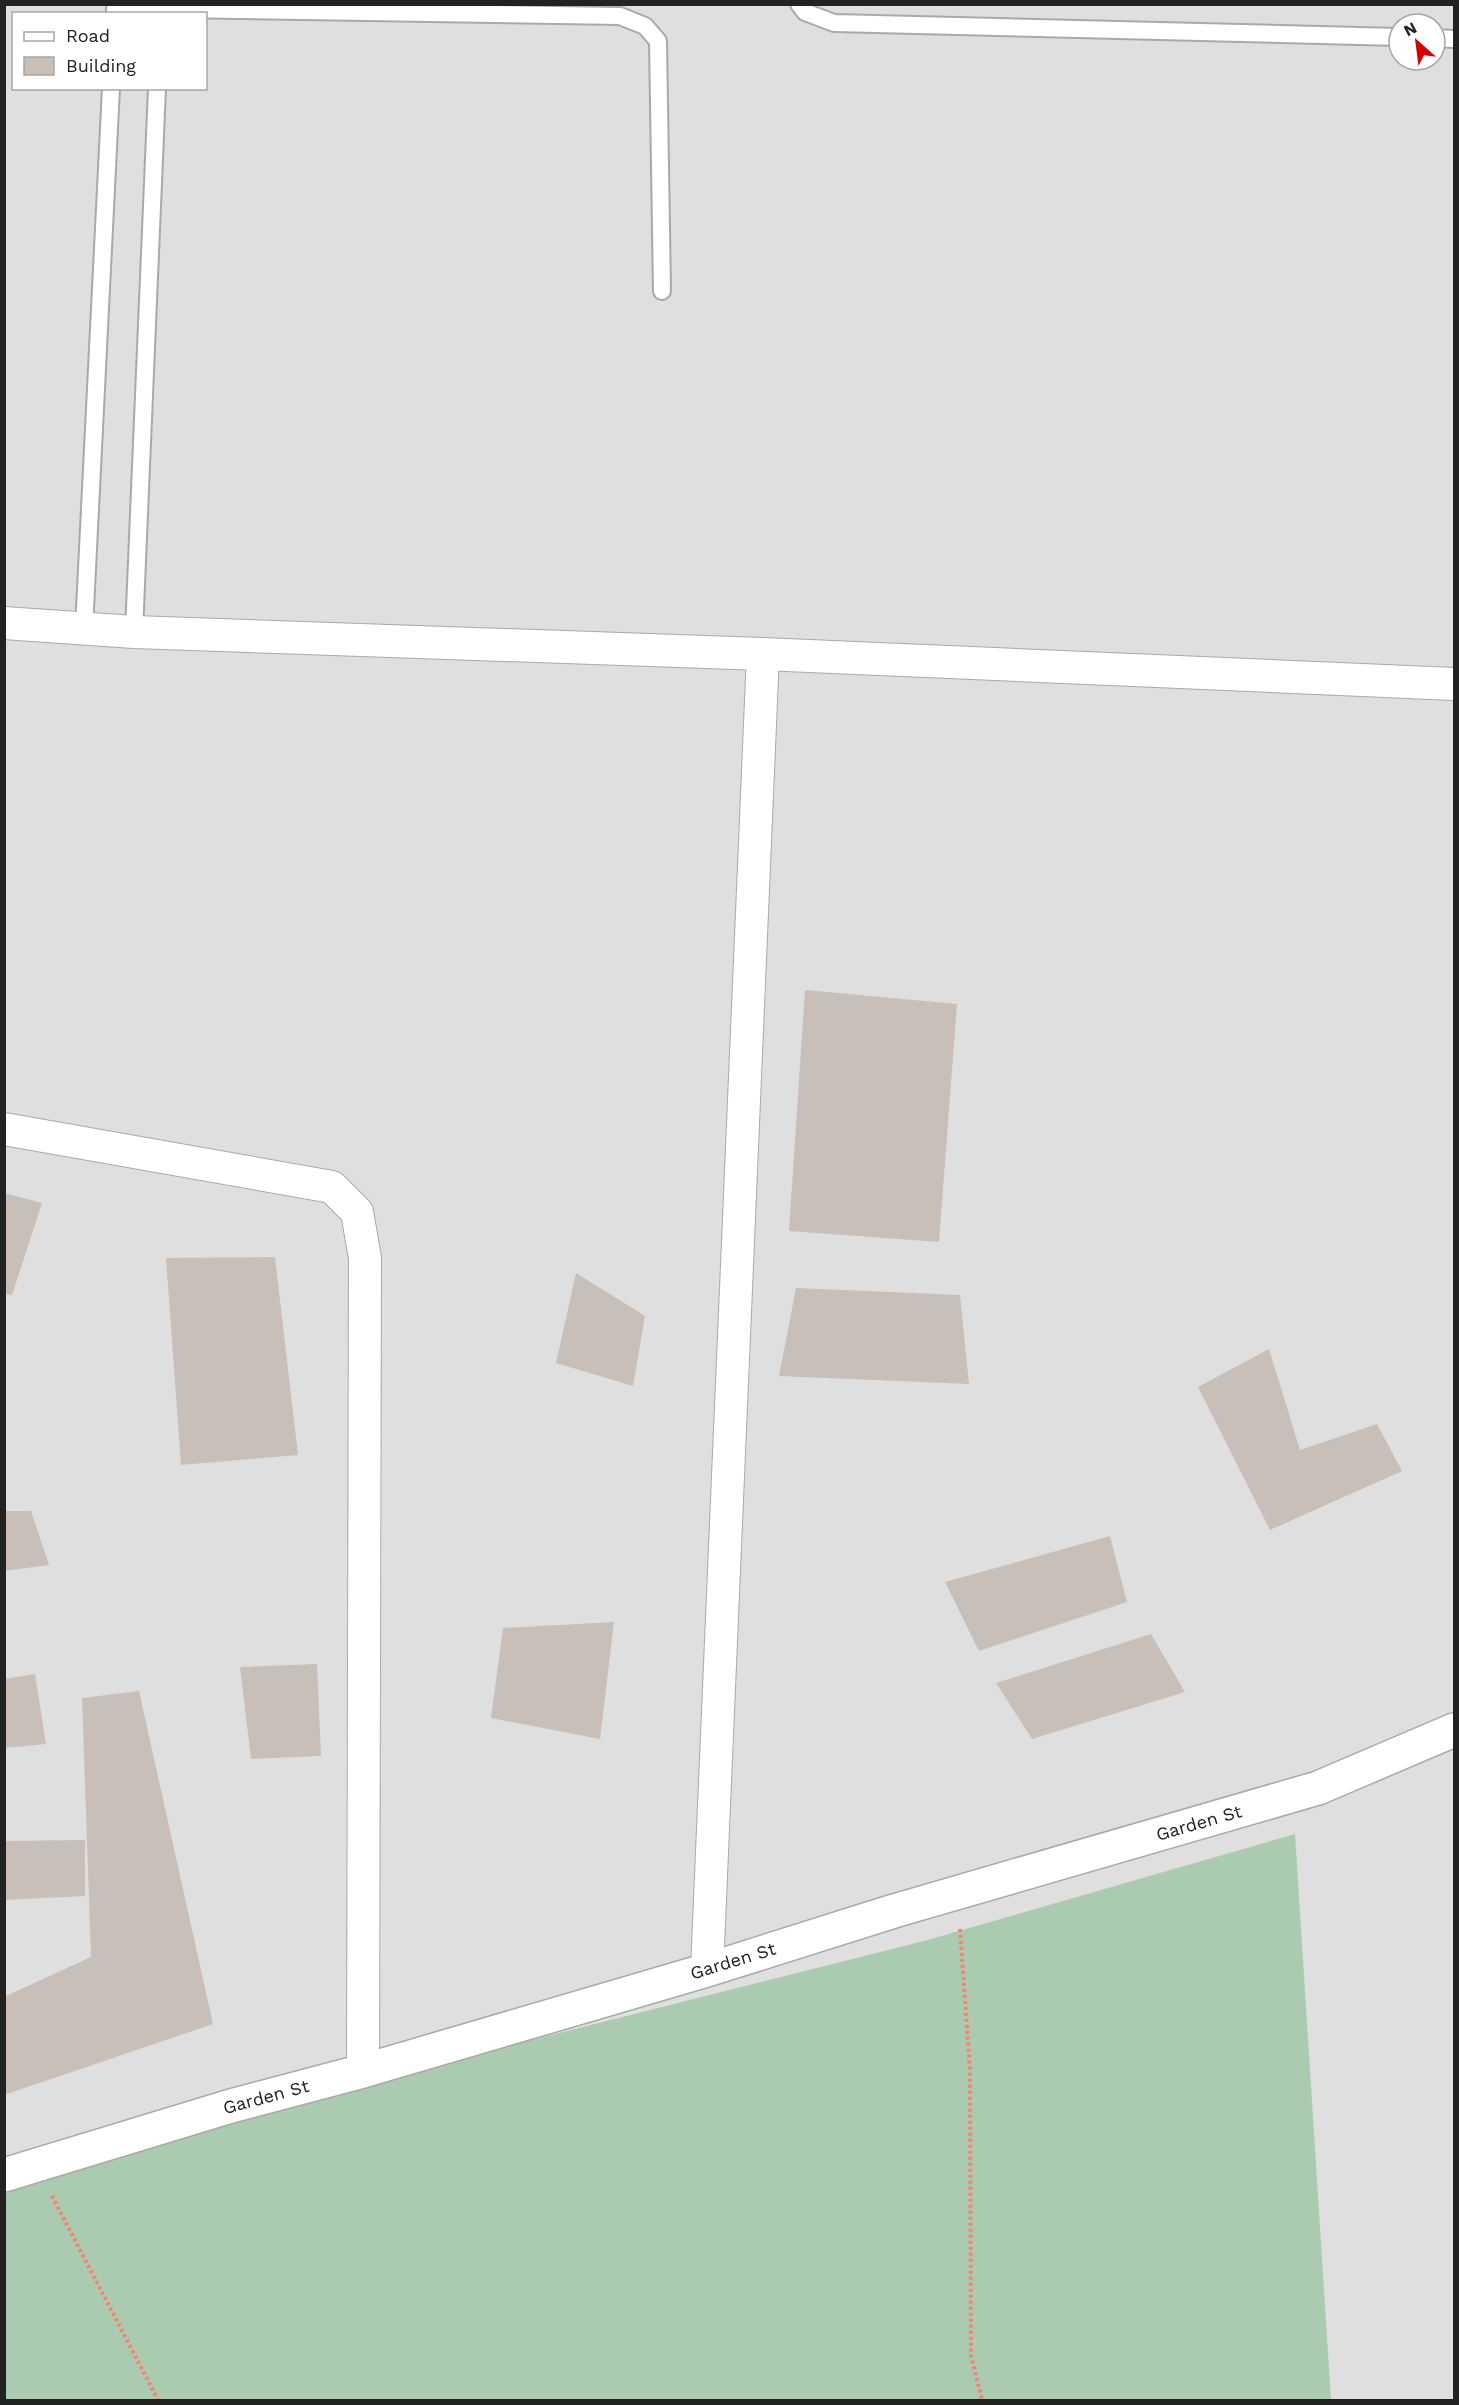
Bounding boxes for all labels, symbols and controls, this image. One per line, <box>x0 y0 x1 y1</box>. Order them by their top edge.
legend <box>12 12 207 90</box>
north arrow <box>1387 12 1447 72</box>
text: N <box>1400 18 1420 40</box>
text: Road <box>66 25 110 46</box>
text: Building <box>66 55 136 76</box>
street label: Garden St <box>1154 1800 1245 1845</box>
street label: Garden St <box>688 1937 779 1983</box>
street label: Garden St <box>221 2075 312 2118</box>

